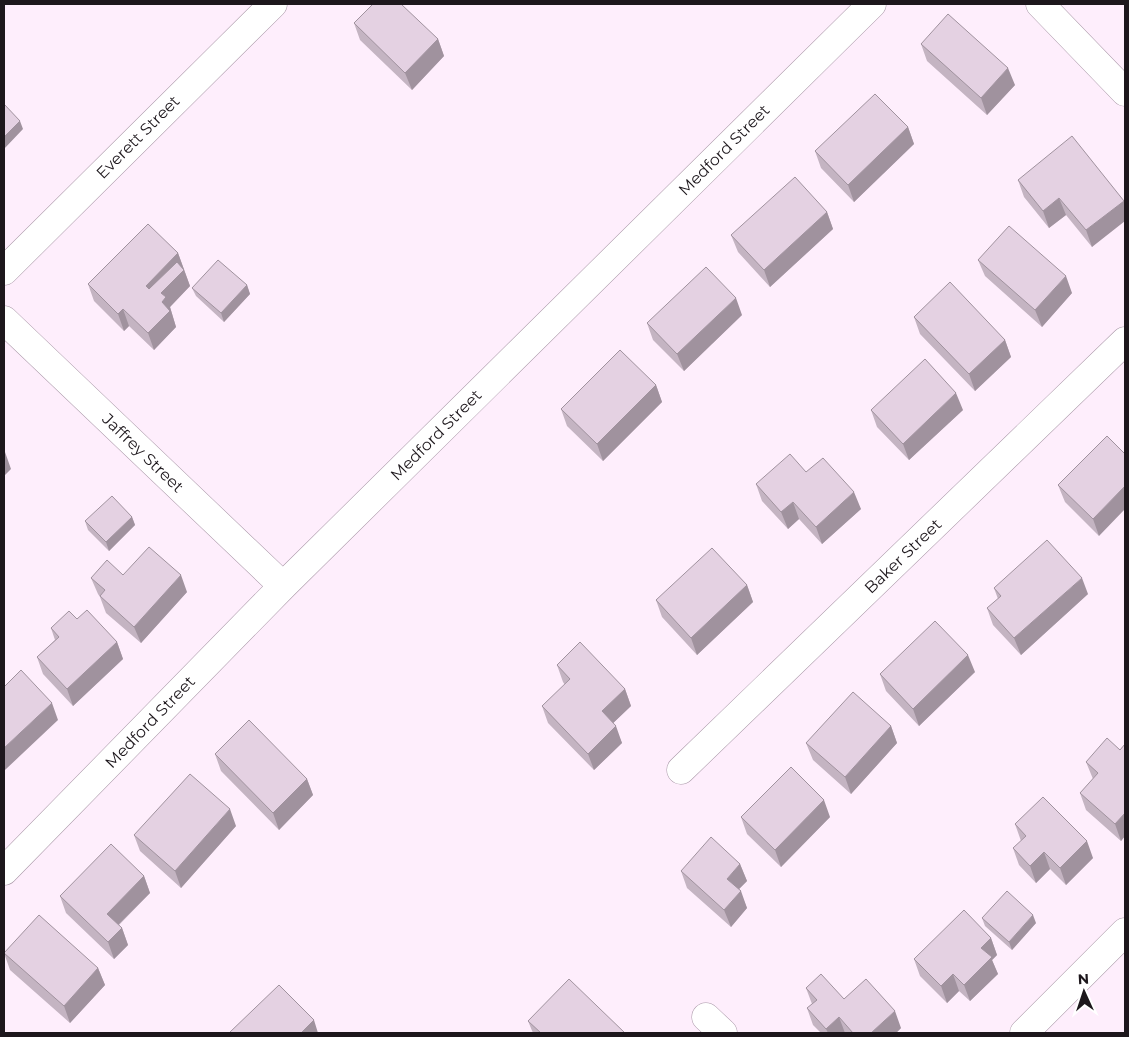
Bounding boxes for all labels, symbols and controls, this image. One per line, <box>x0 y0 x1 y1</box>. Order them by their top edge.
street label: Everett Street <box>92 91 184 183</box>
street label: Medford Street <box>675 100 774 199</box>
street label: Medford Street <box>387 385 486 484</box>
street label: Jaffrey Street <box>98 409 188 497</box>
street label: Baker Street <box>861 514 946 597</box>
street label: Medford Street <box>101 672 199 772</box>
north arrow <box>1059 967 1109 1017</box>
text: N <box>1077 970 1089 988</box>

